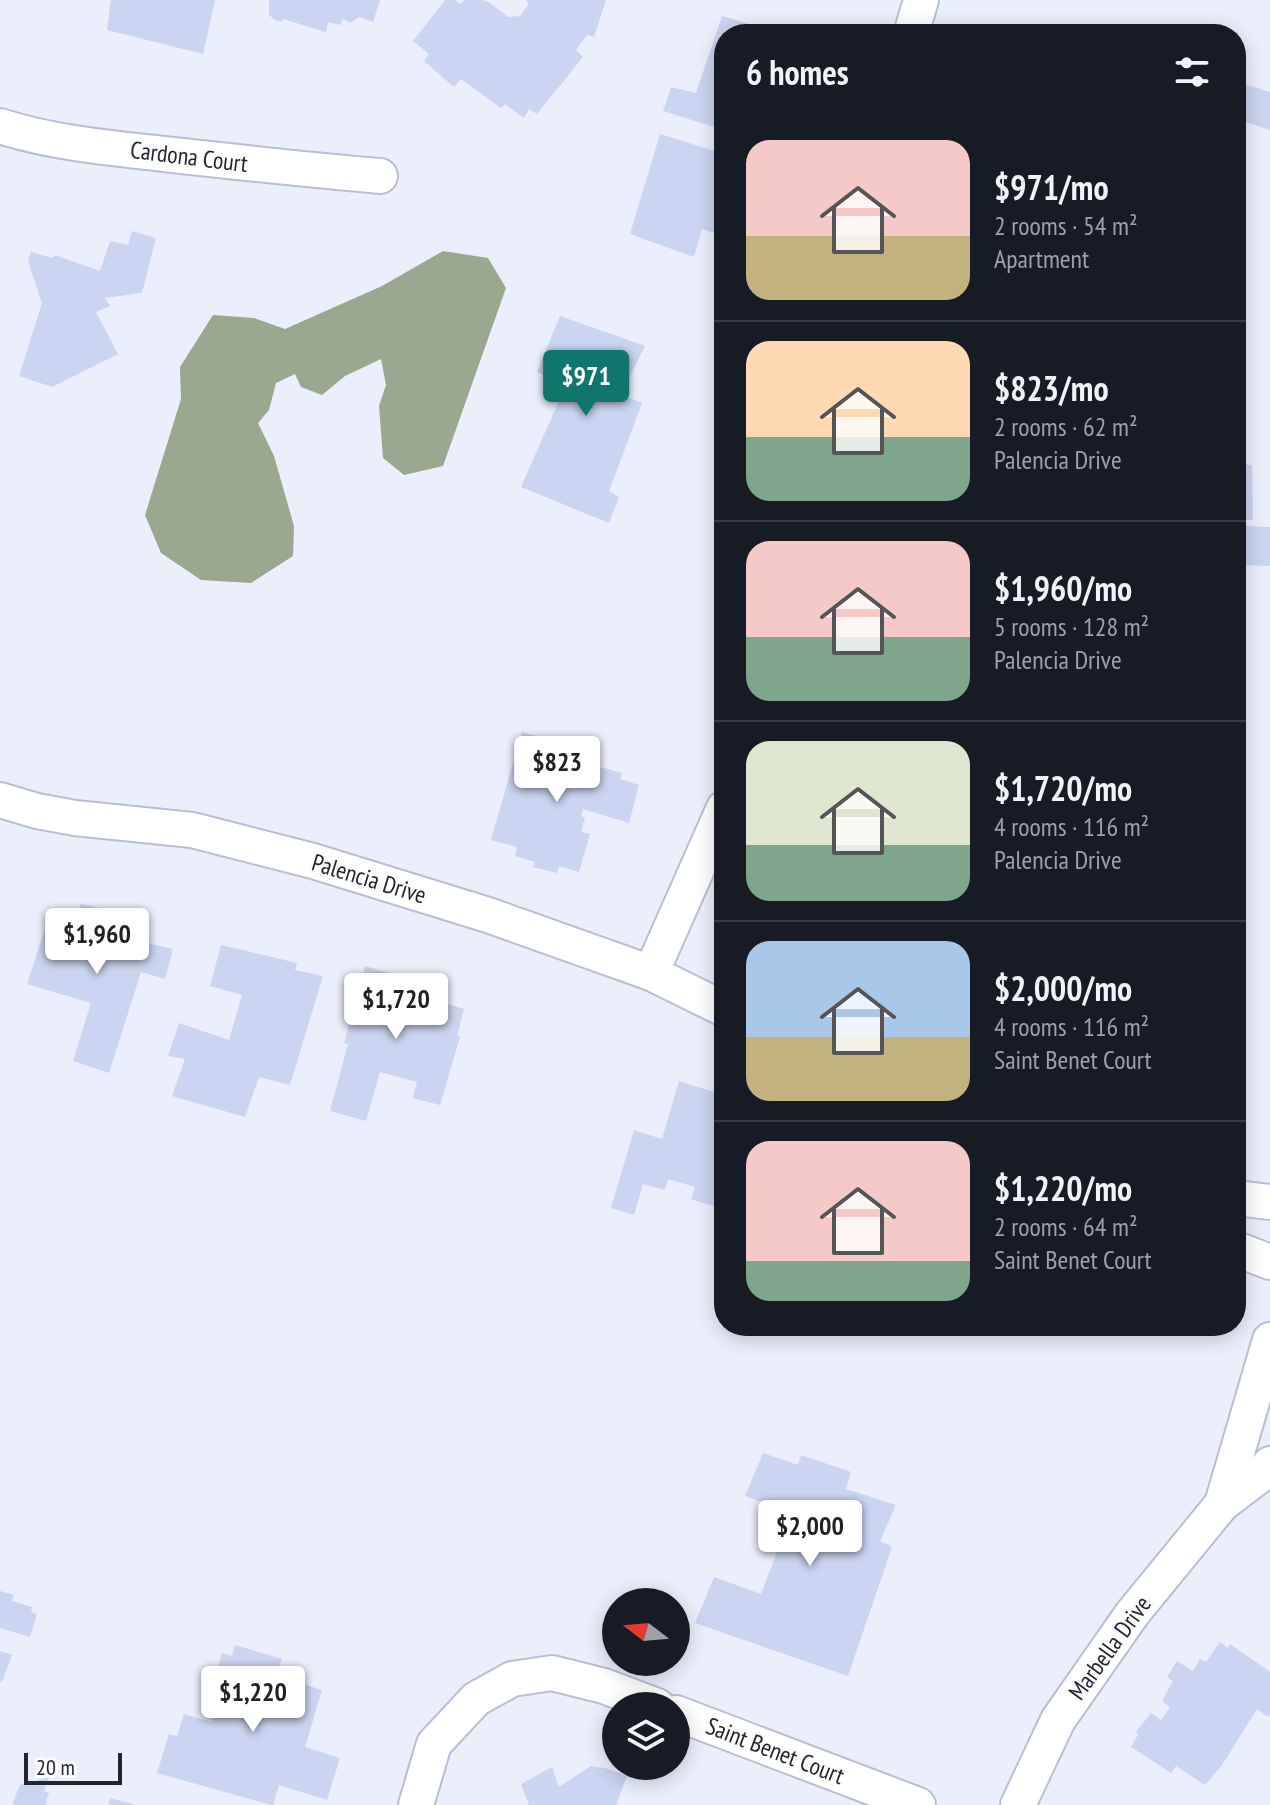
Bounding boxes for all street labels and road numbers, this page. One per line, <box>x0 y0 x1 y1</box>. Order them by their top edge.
street label: Cardona Court <box>129 134 250 179</box>
street label: Palencia Drive <box>308 846 430 911</box>
street label: Marbella Drive <box>1061 1590 1158 1706</box>
street label: Saint Benet Court <box>702 1710 849 1791</box>

